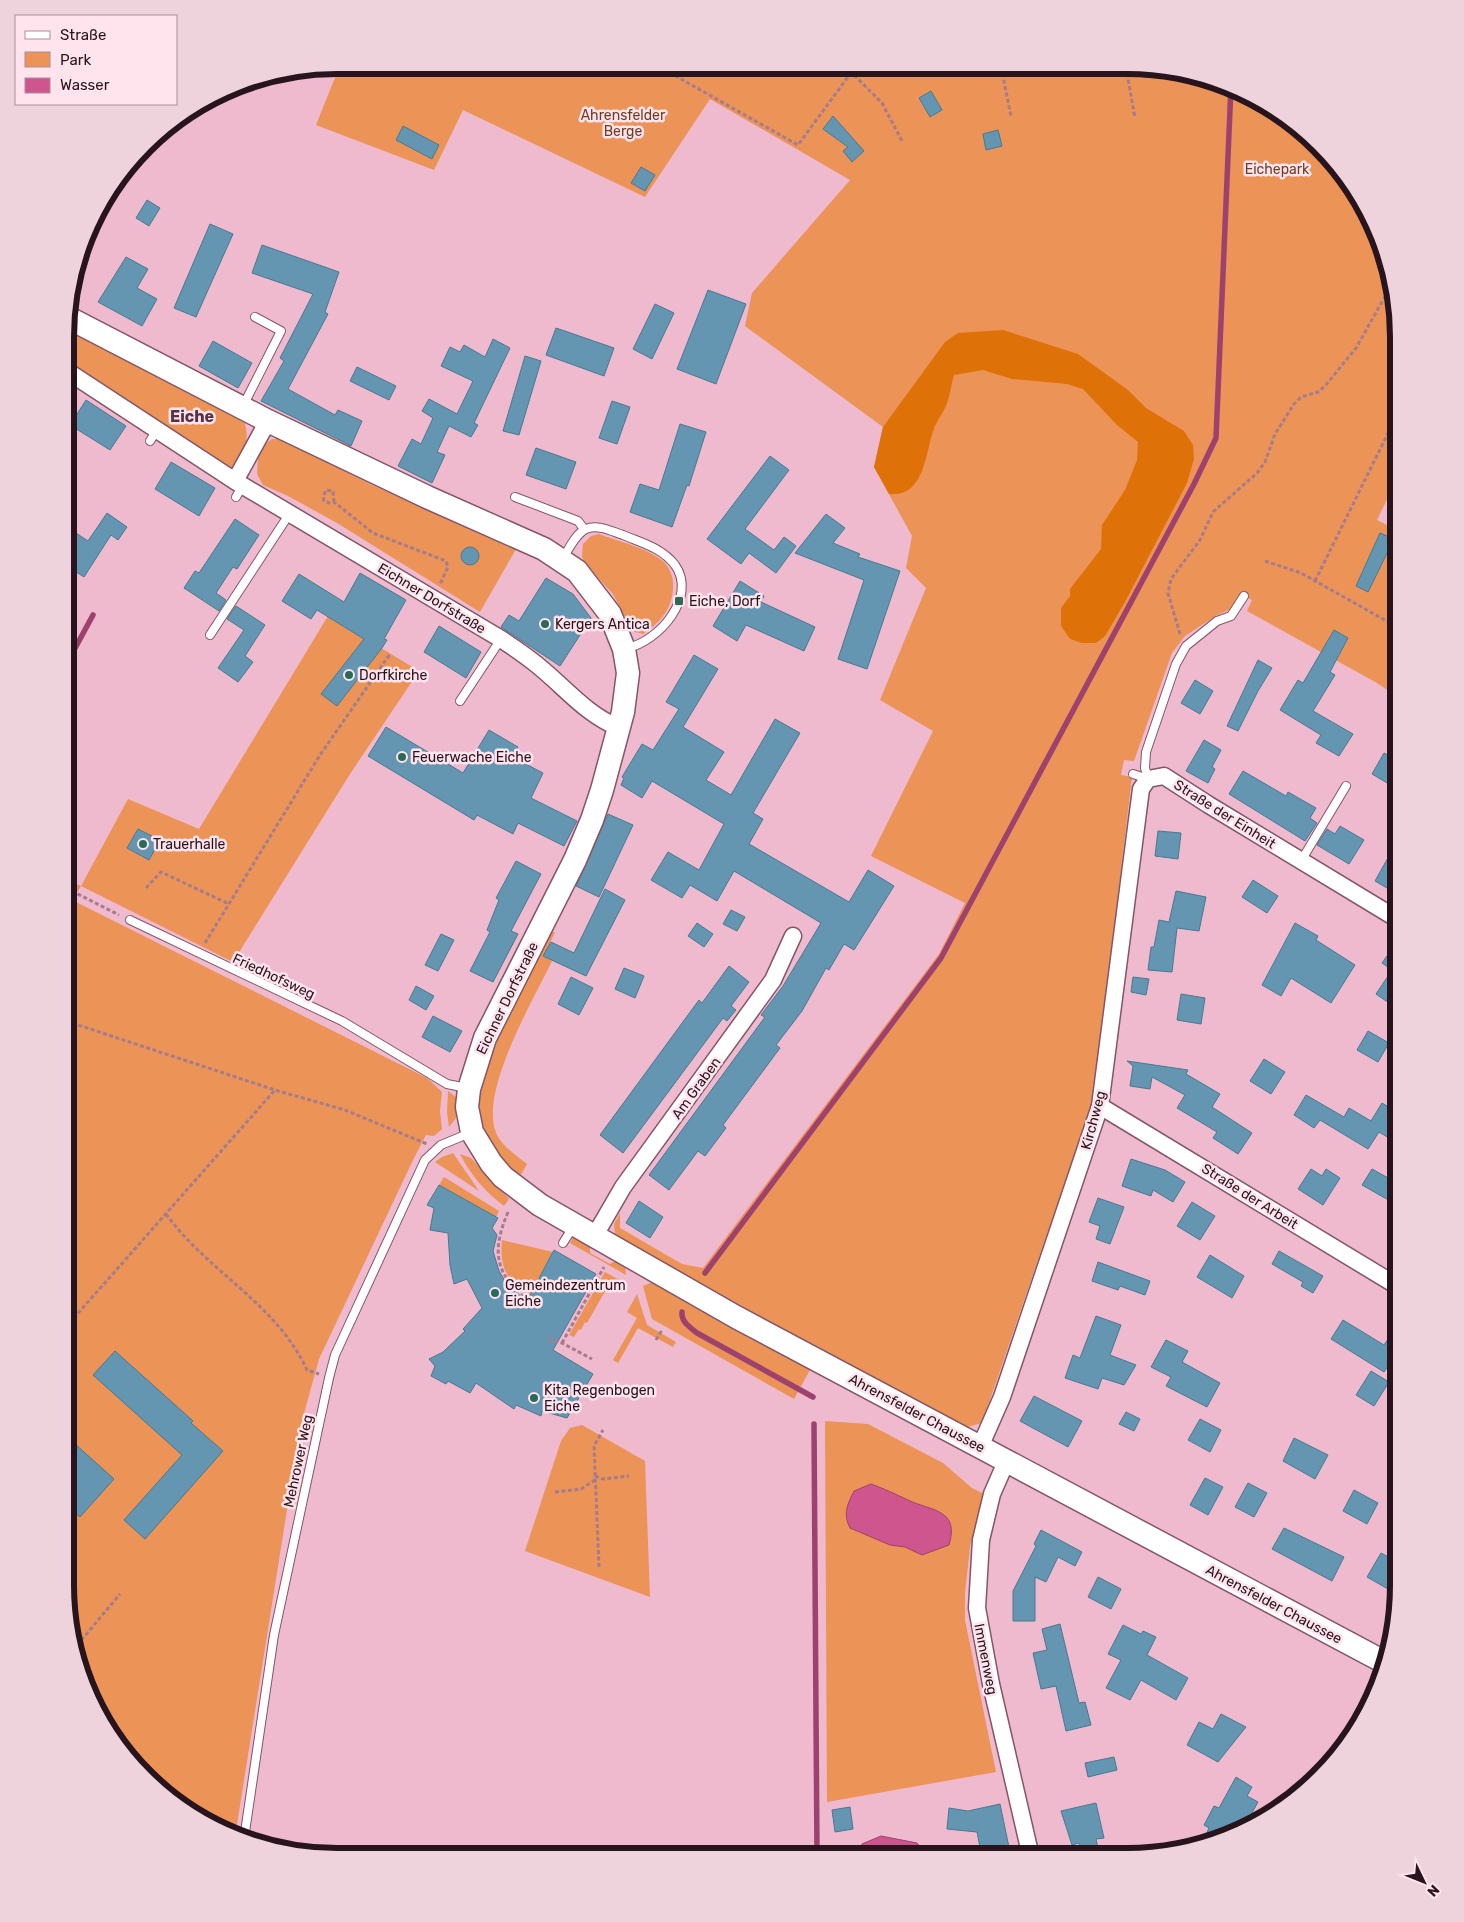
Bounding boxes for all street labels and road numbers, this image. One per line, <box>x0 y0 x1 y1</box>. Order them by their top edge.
street label: Eichner Dorfstraße <box>375 559 489 637</box>
street label: Straße der Einheit <box>1171 776 1279 853</box>
street label: Eichner Dorfstraße <box>473 939 542 1057</box>
street label: Friedhofsweg <box>230 950 318 1003</box>
street label: Am Graben <box>668 1054 725 1123</box>
street label: Kirchweg <box>1077 1089 1110 1151</box>
street label: Straße der Arbeit <box>1198 1160 1302 1233</box>
street label: Ahrensfelder Chaussee <box>846 1370 988 1457</box>
street label: Mehrower Weg <box>280 1413 317 1509</box>
street label: Ahrensfelder Chaussee <box>1203 1561 1345 1648</box>
street label: Immenweg <box>970 1622 1001 1696</box>

